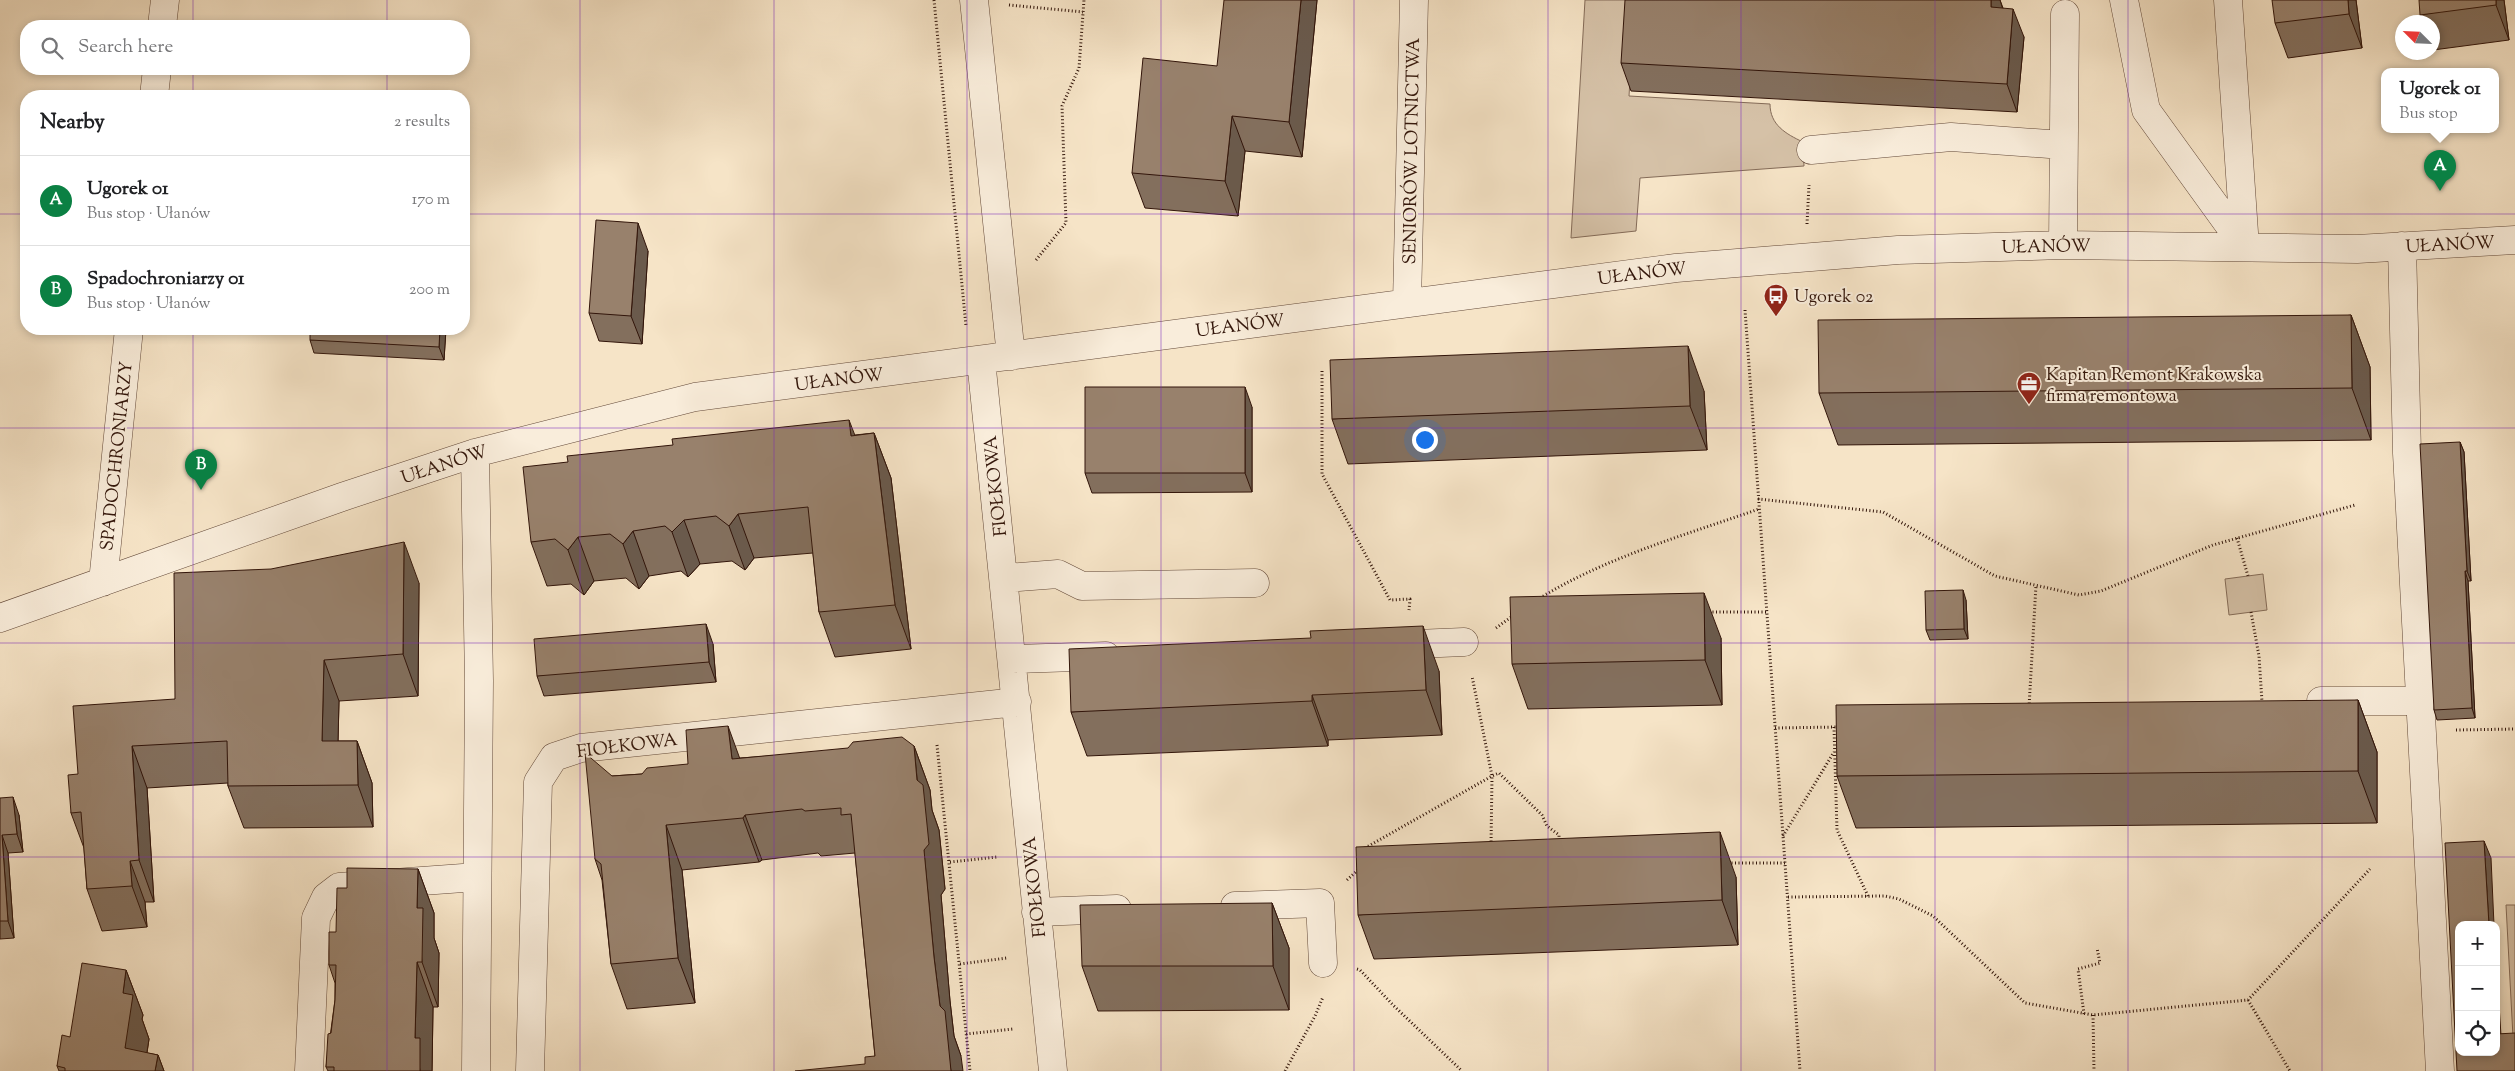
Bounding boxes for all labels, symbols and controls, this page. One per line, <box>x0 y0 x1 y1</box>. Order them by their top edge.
north arrow <box>2395 15 2440 60</box>
search box <box>20 20 470 75</box>
icon: search <box>38 34 66 62</box>
text: Search here <box>78 34 173 61</box>
street label: SENIORÓW LOTNICTWA <box>1397 37 1428 265</box>
popup <box>2381 68 2499 133</box>
text: Ugorek 01 <box>2399 76 2481 103</box>
text: Bus stop <box>2399 103 2458 126</box>
text: Nearby <box>40 108 105 138</box>
text: 2 results <box>394 111 450 134</box>
pin: A <box>2424 150 2456 191</box>
text: Ugorek 01 <box>87 176 168 203</box>
text: A <box>50 189 63 212</box>
text: 170 m <box>412 189 450 212</box>
text: Bus stop · Ułanów <box>87 203 211 226</box>
street label: UŁANÓW <box>2405 230 2495 261</box>
street label: UŁANÓW <box>2001 233 2091 262</box>
street label: UŁANÓW <box>1596 256 1688 293</box>
text: Spadochroniarzy 01 <box>87 266 245 293</box>
text: B <box>51 279 61 302</box>
text: 200 m <box>409 279 450 302</box>
bus stop icon: Ugorek 02 <box>1763 283 1789 317</box>
place label: Ugorek 02 <box>1794 285 1874 311</box>
text: Bus stop · Ułanów <box>87 293 211 316</box>
street label: UŁANÓW <box>1194 308 1286 345</box>
street label: SPADOCHRONIARZY <box>95 360 141 552</box>
street label: UŁANÓW <box>793 362 885 399</box>
place label: Kapitan Remont Krakowska firma remontowa <box>2046 363 2262 410</box>
office icon: Kapitan Remont Krakowska firma remontowa <box>2016 371 2042 405</box>
your location <box>1412 427 1438 453</box>
street label: FIOŁKOWA <box>979 434 1015 538</box>
street label: UŁANÓW <box>398 439 491 492</box>
pin: B <box>185 449 217 490</box>
street label: FIOŁKOWA <box>575 728 680 766</box>
street label: FIOŁKOWA <box>1018 835 1054 939</box>
map controls <box>2455 921 2500 1056</box>
button: + <box>2455 921 2500 966</box>
button: − <box>2455 966 2500 1011</box>
button: locate <box>2455 1011 2500 1056</box>

